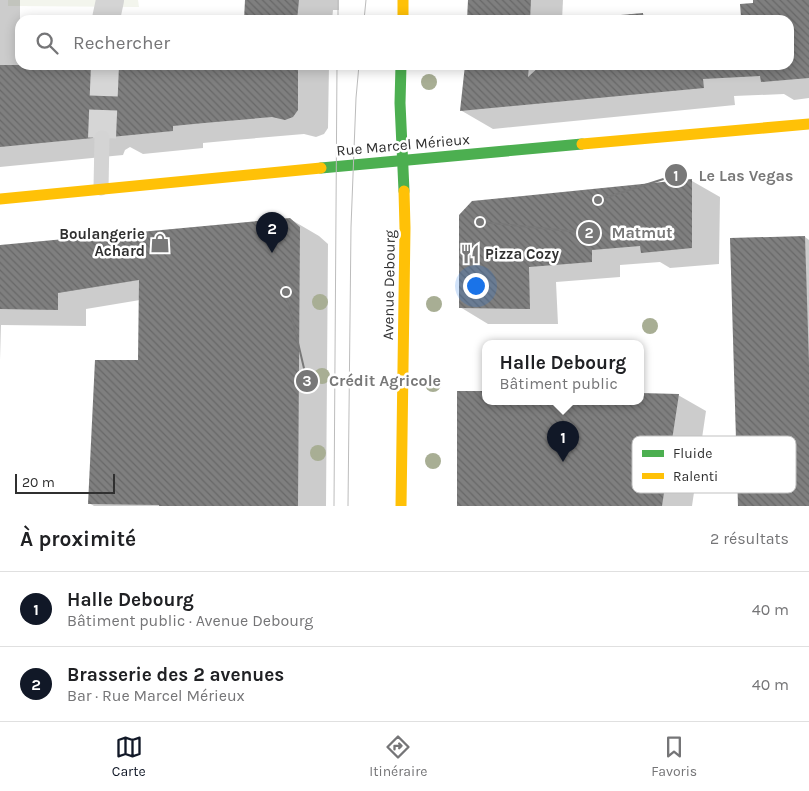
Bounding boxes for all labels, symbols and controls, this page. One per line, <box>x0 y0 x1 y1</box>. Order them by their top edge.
search box <box>15 15 794 70</box>
icon: search <box>33 29 61 57</box>
text: Rechercher <box>73 32 170 54</box>
street label: Rue Marcel Mérieux <box>336 130 471 160</box>
callout: Le Las Vegas <box>664 160 804 191</box>
text: Le Las Vegas <box>699 166 793 185</box>
text: 1 <box>673 167 679 185</box>
pin: 2 <box>256 212 288 253</box>
callout: Matmut <box>577 217 683 248</box>
text: Matmut <box>611 223 673 242</box>
text: 2 <box>584 224 594 242</box>
place label: Boulangerie Achard <box>59 225 145 260</box>
street label: Avenue Debourg <box>379 229 399 340</box>
shop icon: Boulangerie Achard <box>149 232 171 254</box>
restaurant icon: Pizza Cozy <box>459 243 481 265</box>
place label: Pizza Cozy <box>485 245 559 263</box>
your location <box>463 273 489 299</box>
popup <box>482 340 644 405</box>
text: Halle Debourg <box>500 352 626 374</box>
callout: Crédit Agricole <box>294 365 451 396</box>
text: Crédit Agricole <box>329 371 441 390</box>
text: 3 <box>302 372 312 390</box>
text: Bâtiment public <box>500 374 618 393</box>
pin: 1 <box>547 421 579 462</box>
legend <box>632 436 796 493</box>
text: Fluide <box>673 445 712 462</box>
text: Ralenti <box>673 468 718 485</box>
scale bar <box>15 471 115 494</box>
text: 20 m <box>22 474 55 491</box>
text: À proximité <box>20 527 136 551</box>
text: 2 résultats <box>710 529 789 548</box>
text: Halle Debourg <box>67 589 194 611</box>
text: 1 <box>33 600 39 619</box>
text: 40 m <box>752 600 789 619</box>
text: Bâtiment public · Avenue Debourg <box>67 611 313 630</box>
text: Brasserie des 2 avenues <box>67 664 284 686</box>
text: 2 <box>31 675 41 694</box>
text: 40 m <box>752 675 789 694</box>
text: Bar · Rue Marcel Mérieux <box>67 686 245 705</box>
tab: Carte <box>112 733 146 780</box>
tab: Itinéraire <box>369 733 428 780</box>
tab: Favoris <box>651 733 697 780</box>

